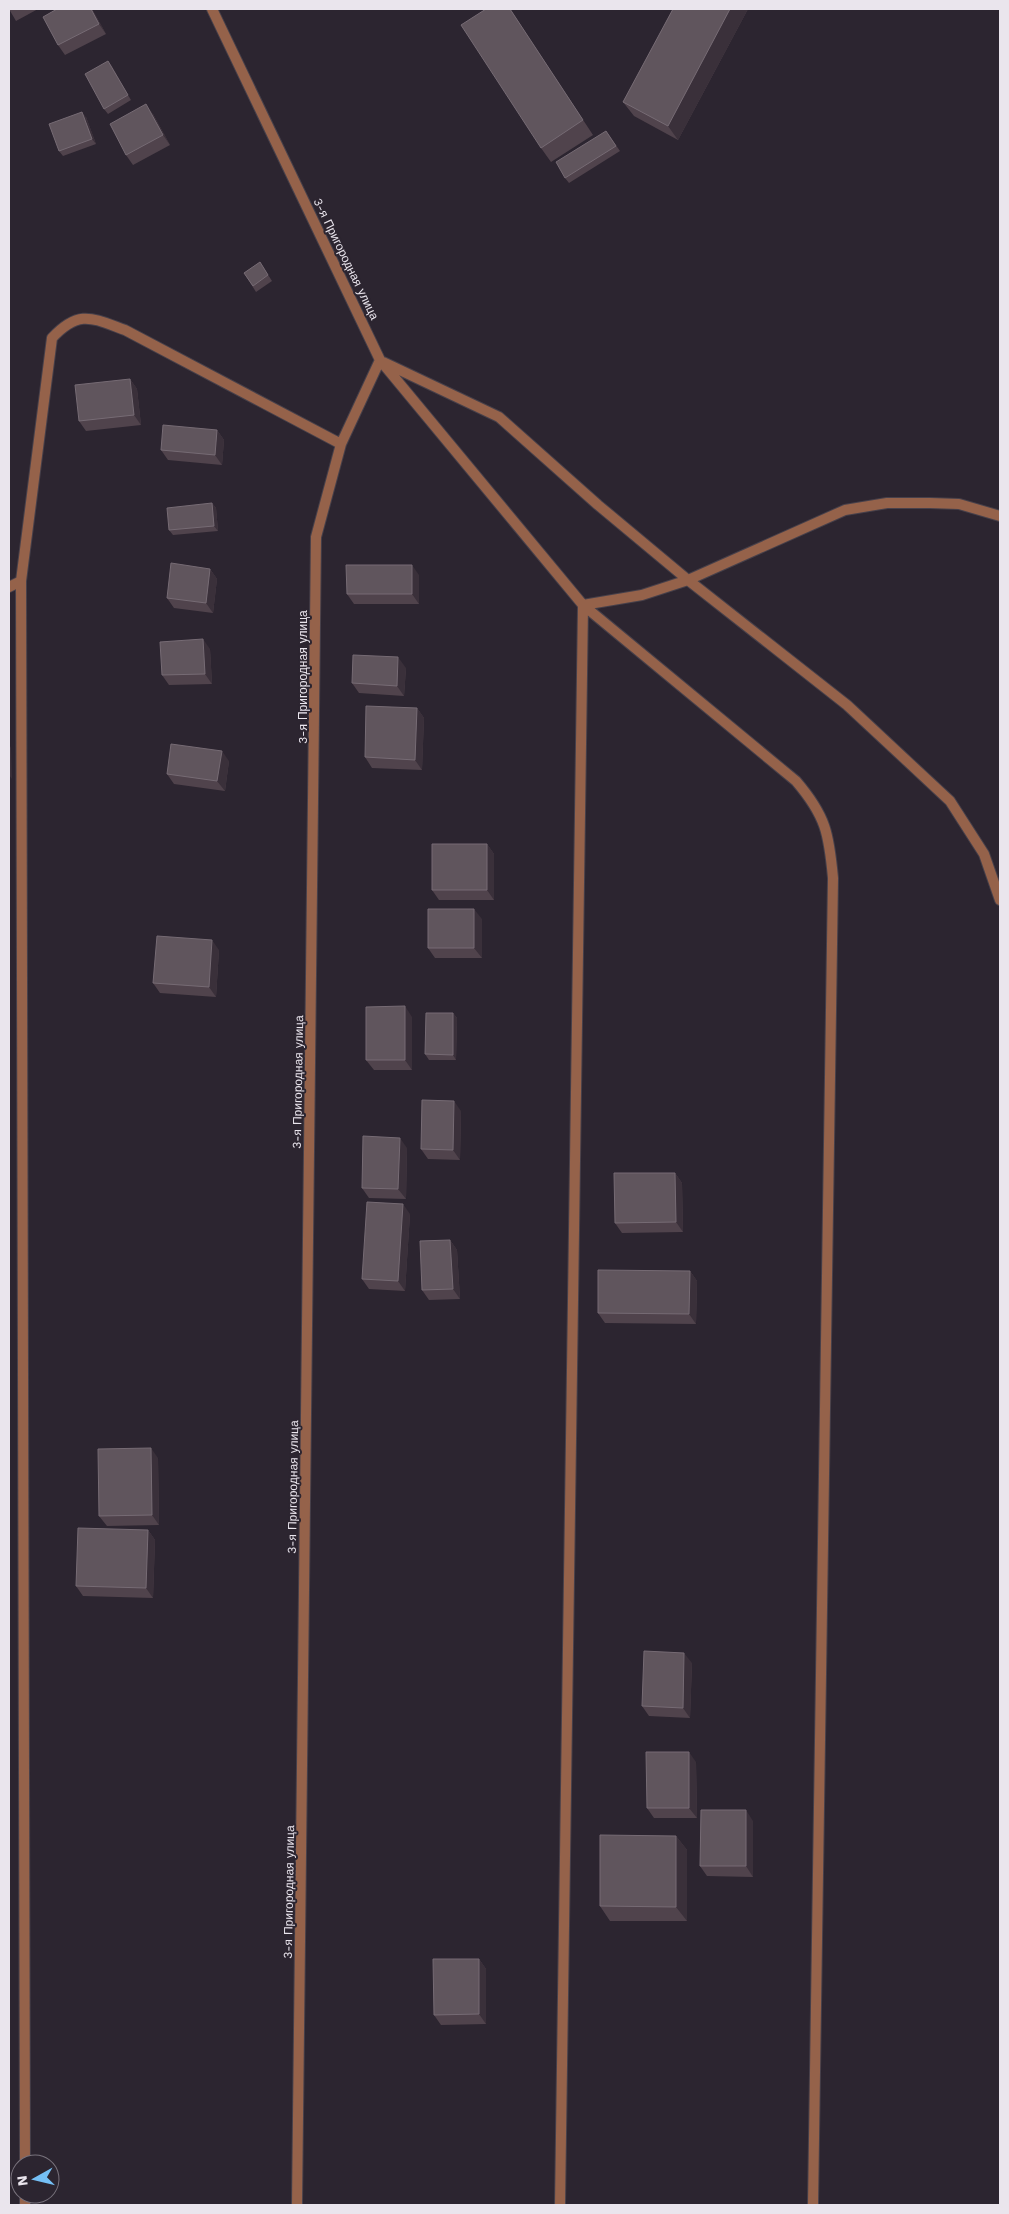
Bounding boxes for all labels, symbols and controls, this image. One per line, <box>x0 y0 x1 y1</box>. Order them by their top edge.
street label: 3-я Пригородная улица <box>310 196 382 322</box>
street label: 3-я Пригородная улица <box>296 610 310 744</box>
street label: 3-я Пригородная улица <box>290 1015 306 1149</box>
street label: 3-я Пригородная улица <box>285 1420 301 1554</box>
street label: 3-я Пригородная улица <box>281 1825 297 1959</box>
north arrow <box>10 2154 60 2204</box>
text: N <box>13 2175 31 2187</box>

